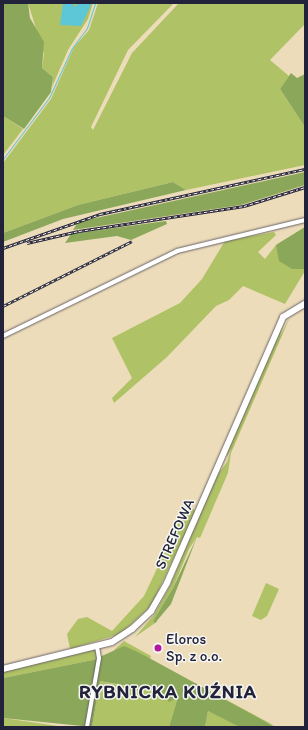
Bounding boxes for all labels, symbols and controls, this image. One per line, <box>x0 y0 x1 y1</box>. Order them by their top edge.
street label: STREFOWA <box>151 496 199 572</box>
place label: Eloros Sp. z o.o. <box>166 630 222 665</box>
marker: Eloros Sp. z o.o. <box>153 643 163 653</box>
district label: RYBNICKA KUŹNIA <box>80 681 256 703</box>

